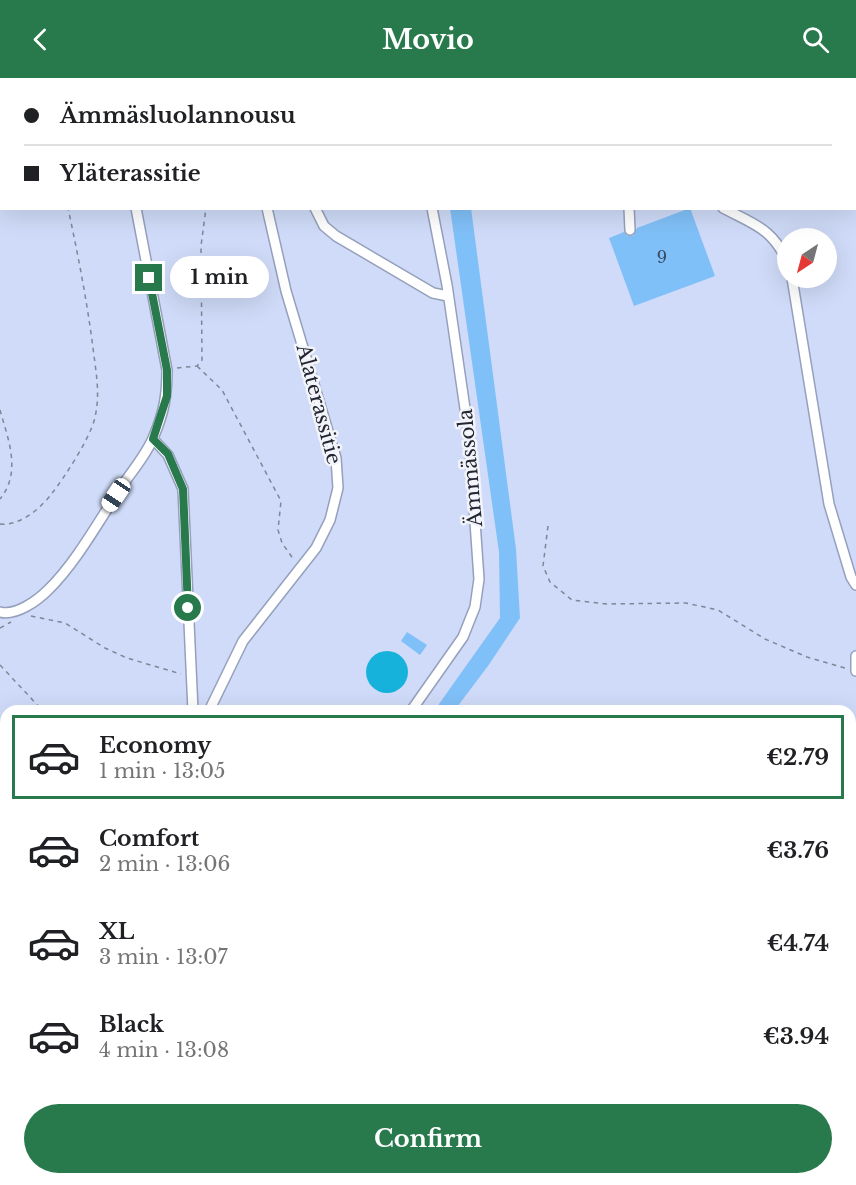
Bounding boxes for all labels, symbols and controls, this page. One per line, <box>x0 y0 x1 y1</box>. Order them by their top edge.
icon: back <box>24 23 57 56</box>
text: Movio <box>382 23 474 56</box>
icon: search <box>799 23 832 56</box>
text: Ämmäsluolannousu <box>60 102 296 129</box>
text: Yläterassitie <box>60 160 201 187</box>
north arrow <box>777 228 837 288</box>
map controls <box>777 228 837 288</box>
house number: 9 <box>657 247 667 267</box>
callout: 1 min <box>170 257 269 299</box>
route end <box>135 264 162 291</box>
text: 1 min <box>191 265 248 289</box>
street label: Alaterassitie <box>291 340 347 467</box>
street label: Ämmässola <box>452 407 487 529</box>
car <box>98 475 134 515</box>
route start <box>174 594 201 621</box>
icon: car <box>27 730 81 784</box>
text: Economy <box>99 732 211 759</box>
text: €2.79 <box>766 744 829 771</box>
text: 1 min · 13:05 <box>99 759 225 783</box>
icon: car <box>27 823 81 877</box>
text: Comfort <box>99 825 199 852</box>
text: €3.76 <box>767 837 829 864</box>
text: 2 min · 13:06 <box>99 852 230 876</box>
icon: car <box>27 916 81 970</box>
text: XL <box>99 918 134 945</box>
text: €4.74 <box>767 930 829 957</box>
text: 3 min · 13:07 <box>99 945 228 969</box>
icon: car <box>27 1009 81 1063</box>
text: Black <box>99 1011 164 1038</box>
text: €3.94 <box>763 1023 829 1050</box>
text: 4 min · 13:08 <box>99 1038 229 1062</box>
button: Confirm <box>24 1104 832 1173</box>

